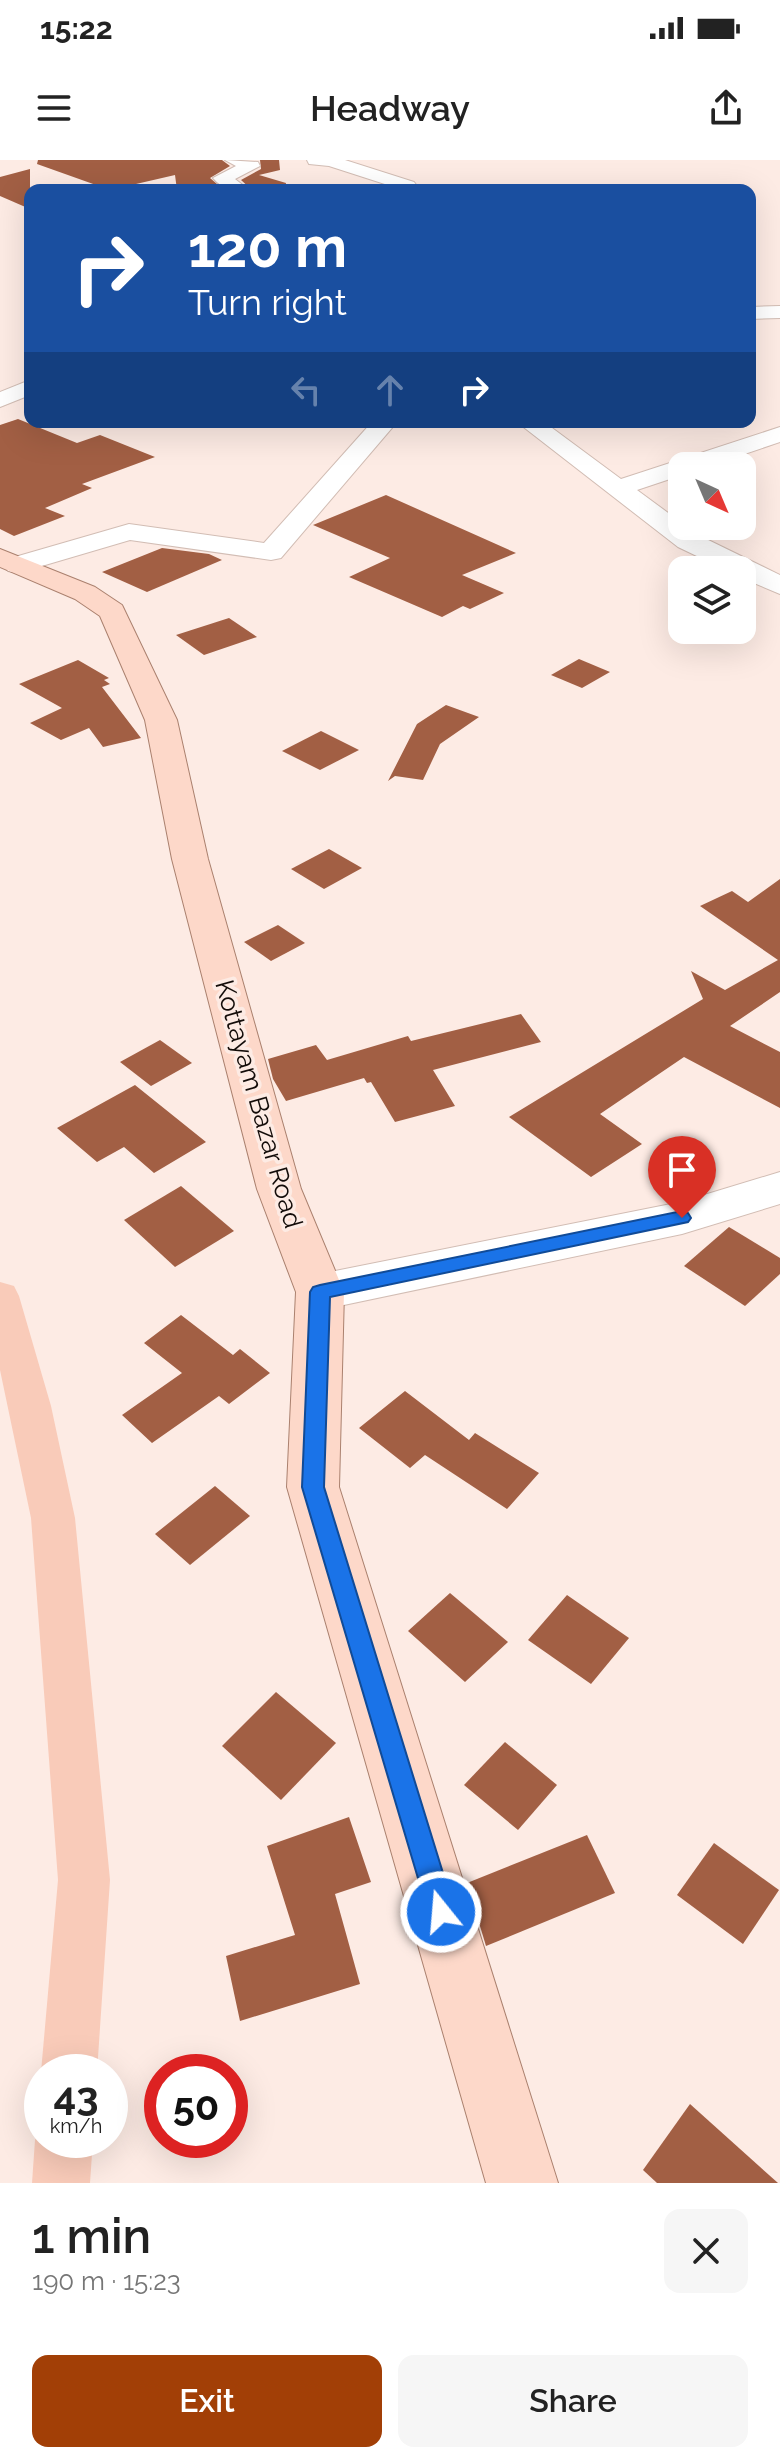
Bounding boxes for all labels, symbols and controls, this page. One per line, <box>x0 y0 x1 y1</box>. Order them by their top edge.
text: 15:22 <box>40 11 113 46</box>
icon: menu <box>32 86 76 130</box>
icon: share <box>704 86 748 130</box>
text: Headway <box>310 87 470 129</box>
text: 120 m <box>188 214 347 280</box>
icon: right <box>56 216 160 320</box>
text: Turn right <box>188 281 347 323</box>
icon: left <box>284 368 328 412</box>
icon: ahead <box>368 368 412 412</box>
icon: right <box>452 368 496 412</box>
north arrow <box>668 452 756 540</box>
map controls <box>668 452 756 644</box>
button: layers <box>668 556 756 644</box>
street label: Kottayam Bazar Road <box>209 976 309 1232</box>
pin <box>648 1136 716 1218</box>
icon: arrive <box>660 1148 704 1192</box>
position arrow <box>399 1870 483 1954</box>
speed limit sign: 50 <box>144 2054 248 2158</box>
text: 43 <box>53 2072 99 2119</box>
text: km/h <box>50 2114 102 2138</box>
text: 1 min <box>32 2208 151 2264</box>
button: close <box>664 2209 748 2293</box>
text: 190 m · 15:23 <box>32 2266 181 2296</box>
button: Exit <box>32 2355 382 2447</box>
button: Share <box>398 2355 748 2447</box>

